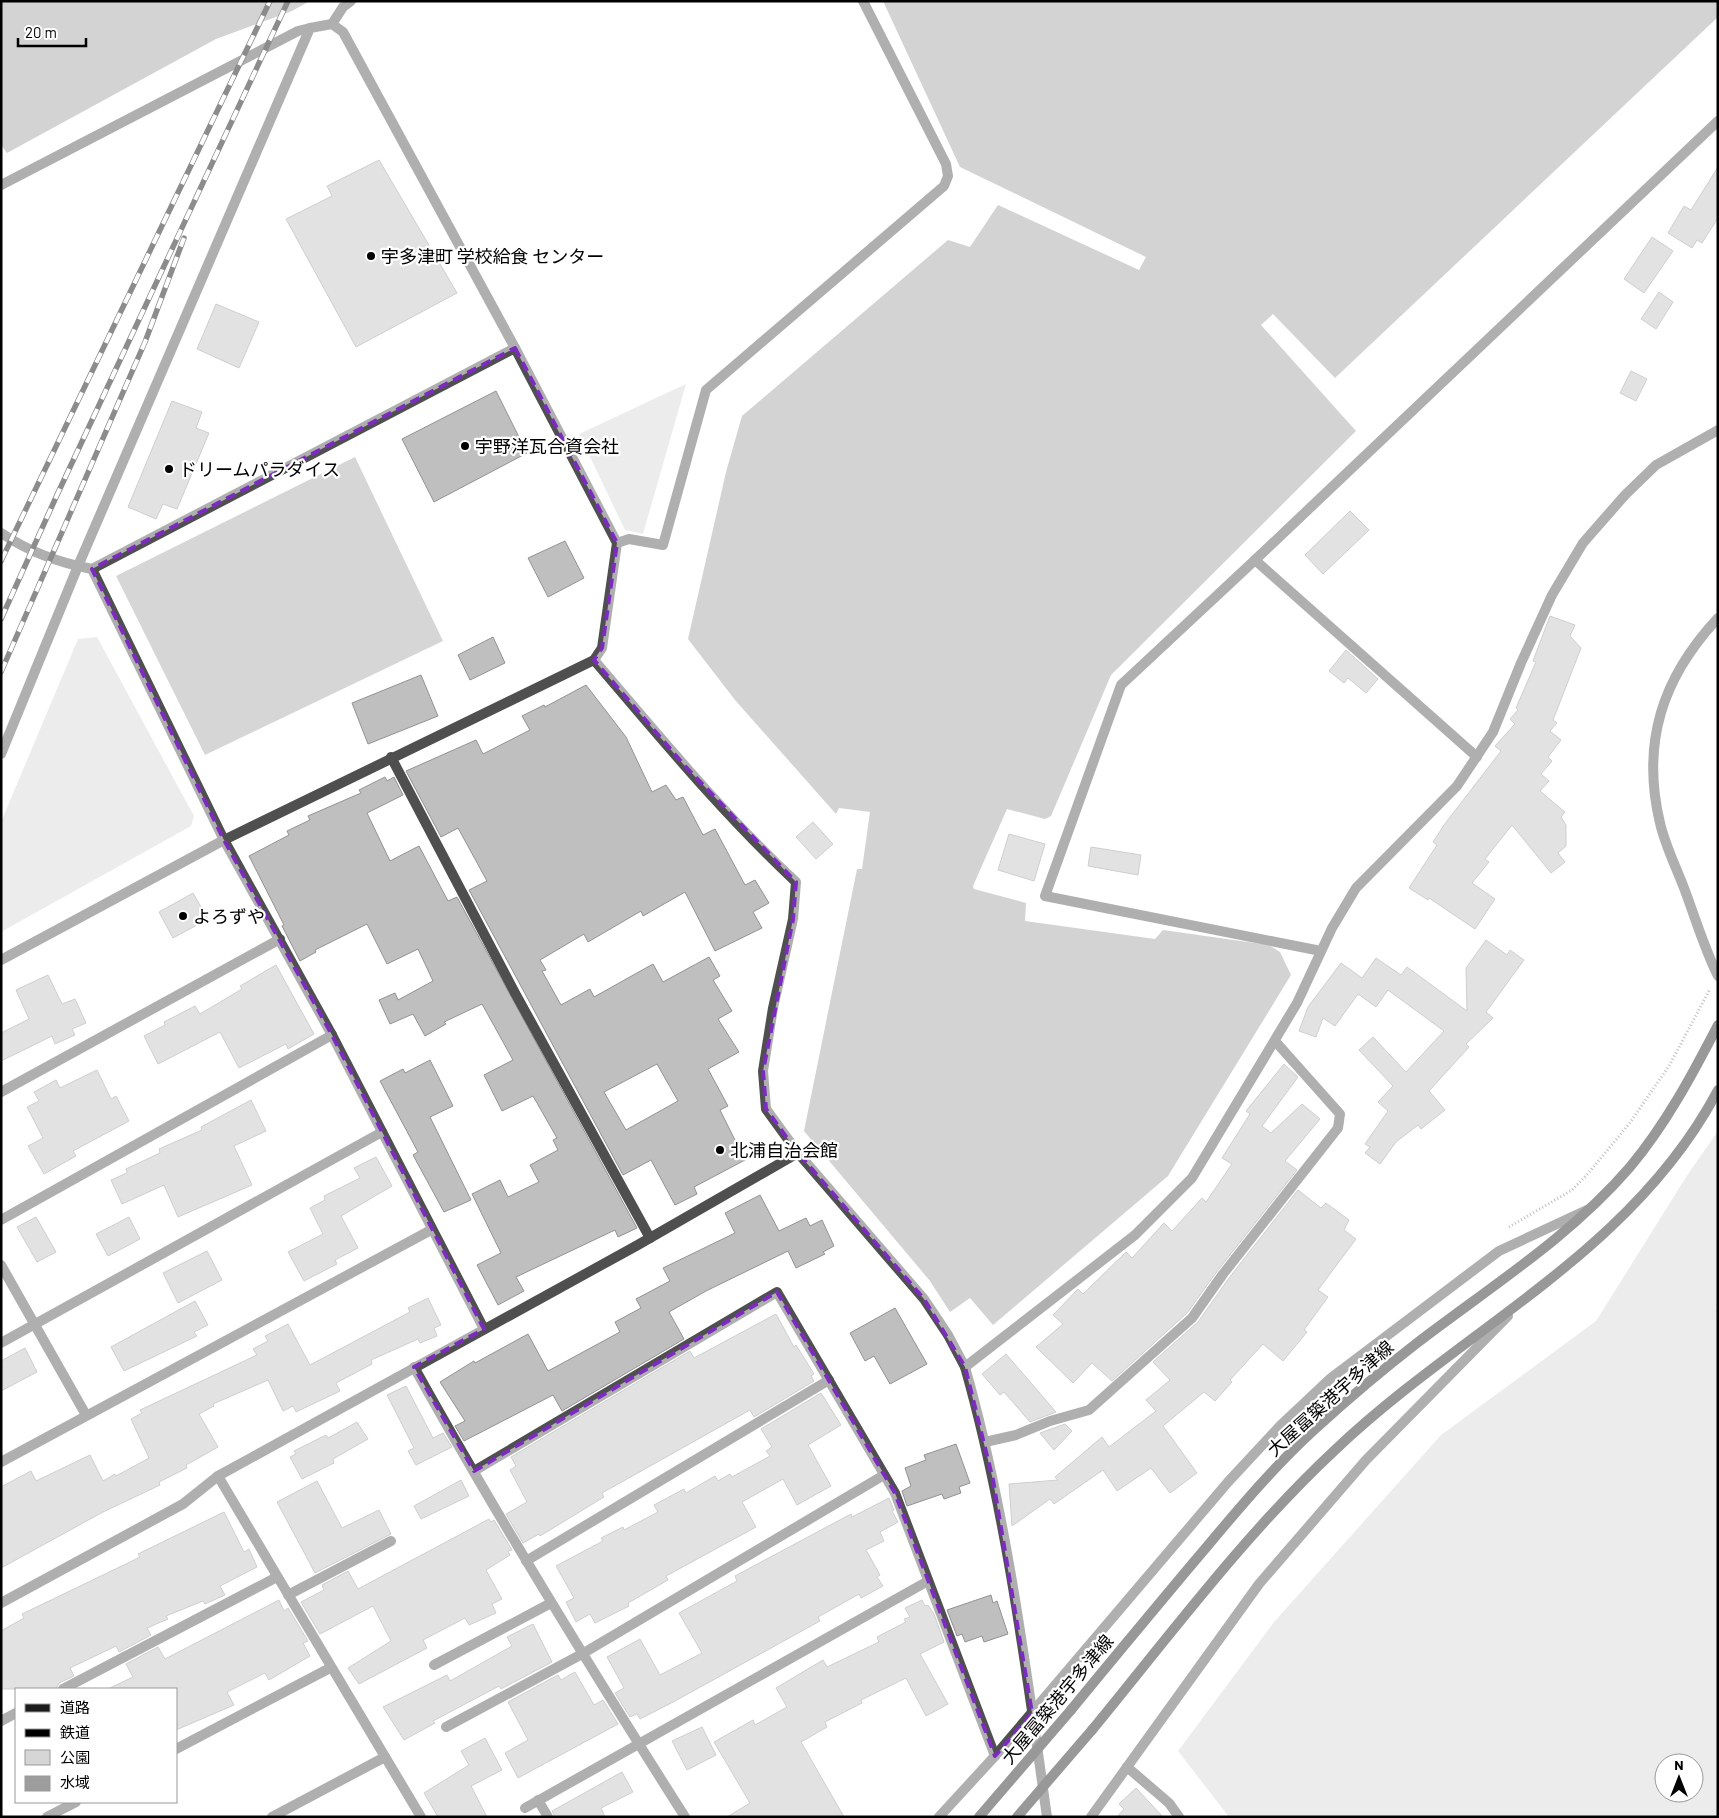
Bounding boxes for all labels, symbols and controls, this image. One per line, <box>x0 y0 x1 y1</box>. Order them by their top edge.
scale bar <box>18 15 85 47</box>
text: 20 m <box>25 23 57 41</box>
place label: 宇多津町 学校給食 センター <box>381 245 604 267</box>
marker: 宇多津町 学校給食 センター <box>365 250 377 262</box>
place label: 宇野洋瓦合資会社 <box>475 435 619 457</box>
marker: 宇野洋瓦合資会社 <box>459 440 471 452</box>
place label: ドリームパラダイス <box>179 458 340 480</box>
marker: ドリームパラダイス <box>163 463 175 475</box>
place label: よろずや <box>193 905 265 927</box>
marker: よろずや <box>177 910 189 922</box>
place label: 北浦自治会館 <box>730 1139 838 1161</box>
marker: 北浦自治会館 <box>714 1144 726 1156</box>
street label: 大屋冨築港宇多津線 <box>1262 1336 1398 1460</box>
street label: 大屋冨築港宇多津線 <box>997 1630 1117 1768</box>
legend <box>15 1688 178 1803</box>
text: 道路 <box>60 1698 90 1716</box>
text: 鉄道 <box>60 1723 90 1741</box>
text: 公園 <box>60 1748 90 1766</box>
north arrow <box>1654 1753 1704 1803</box>
text: N <box>1674 1756 1684 1773</box>
text: 水域 <box>60 1773 90 1791</box>

